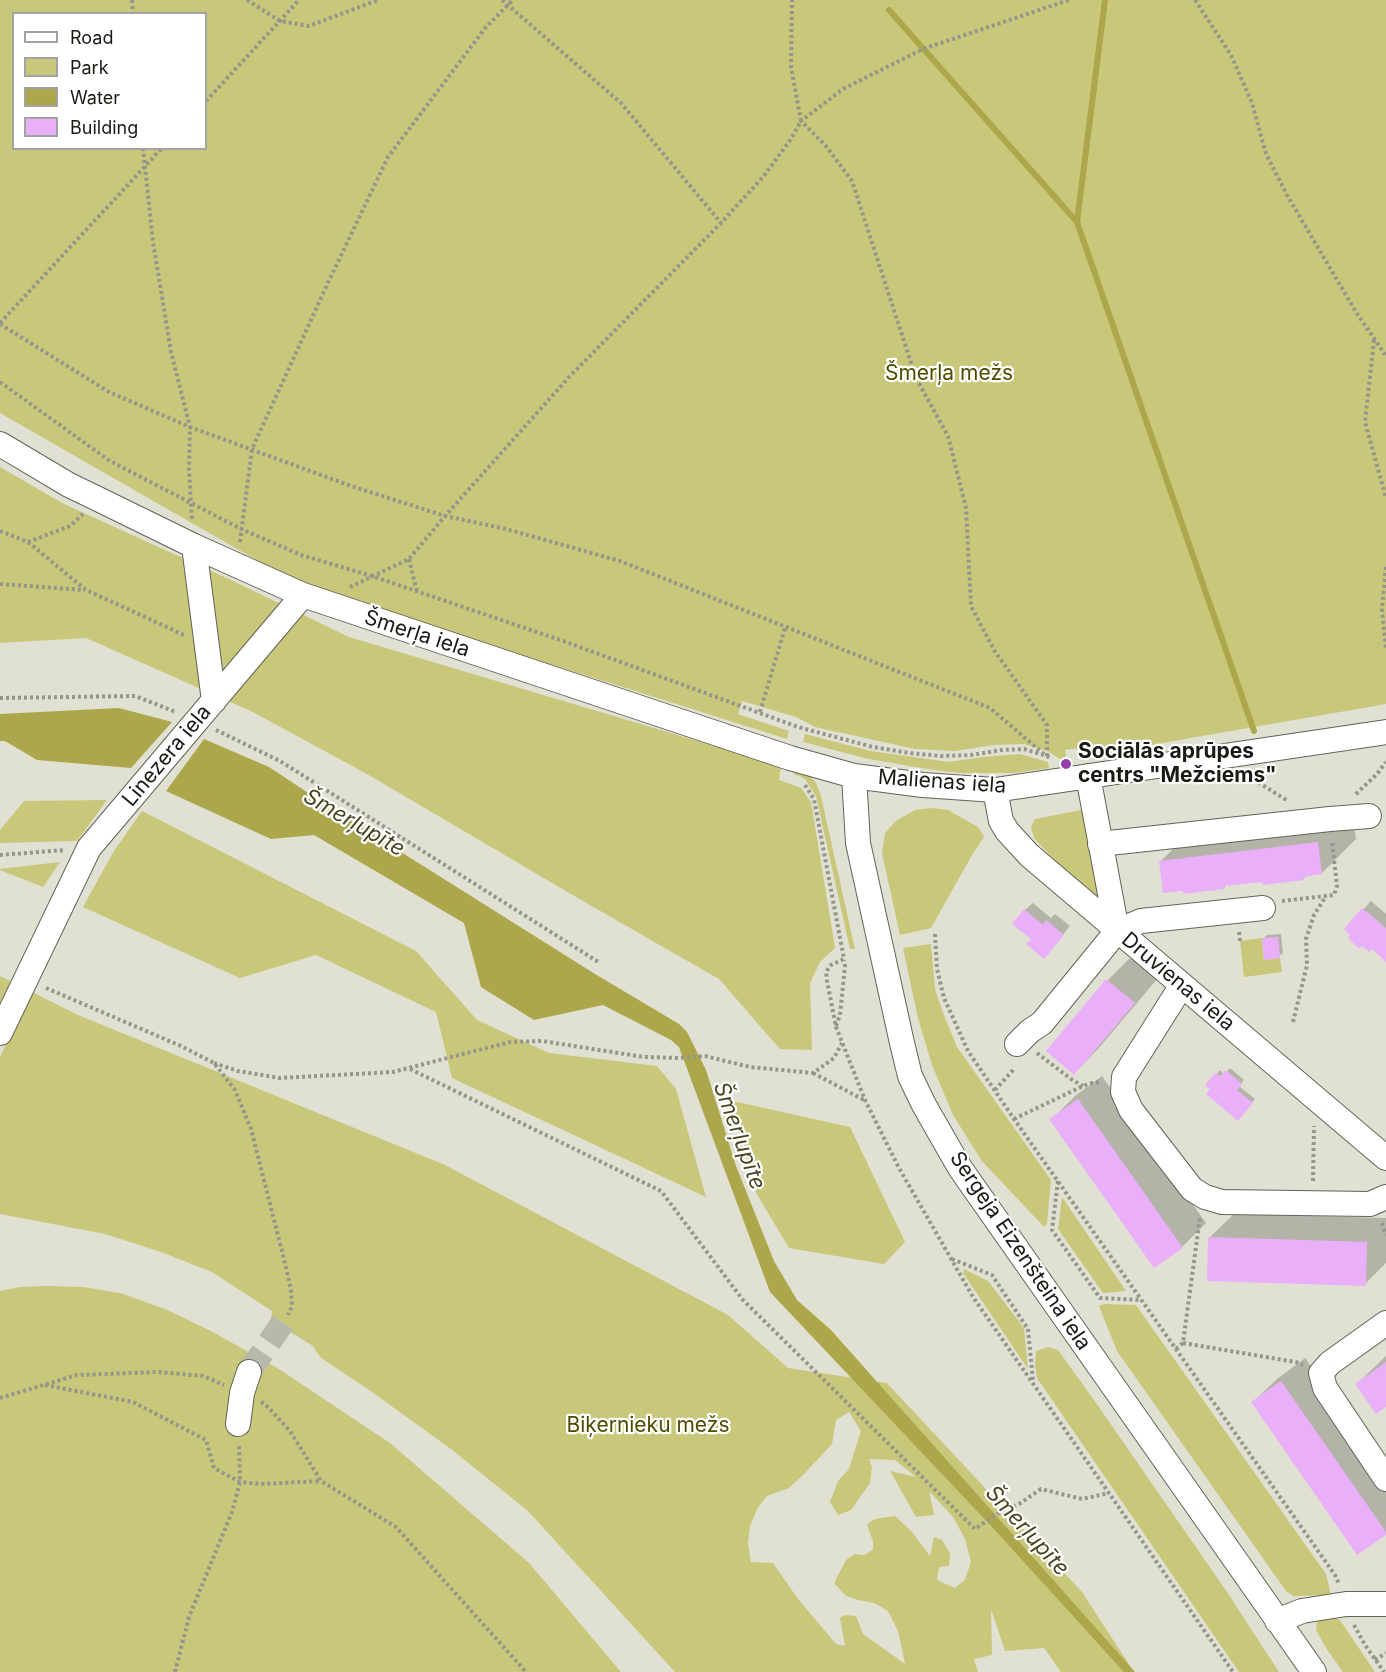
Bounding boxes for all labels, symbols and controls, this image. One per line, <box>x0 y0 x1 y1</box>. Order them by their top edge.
legend <box>12 12 207 150</box>
text: Road <box>70 27 113 48</box>
text: Park <box>70 57 109 78</box>
text: Water <box>70 87 120 108</box>
text: Building <box>70 117 138 138</box>
park label: Šmerļa mežs <box>885 361 1013 387</box>
street label: Šmerļa iela <box>361 605 473 663</box>
street label: Linezera iela <box>117 700 217 812</box>
place label: Sociālās aprūpes centrs "Mežciems" <box>1078 739 1277 789</box>
marker: Sociālās aprūpes centrs "Mežciems" <box>1059 757 1073 771</box>
street label: Malienas iela <box>877 765 1007 799</box>
water label: Šmerļupīte <box>299 783 409 863</box>
street label: Druvienas iela <box>1116 927 1240 1037</box>
water label: Šmerļupīte <box>707 1079 771 1193</box>
street label: Sergeja Eizenšteina iela <box>944 1147 1096 1355</box>
park label: Biķernieku mežs <box>567 1413 729 1439</box>
water label: Šmerļupīte <box>980 1480 1074 1582</box>

